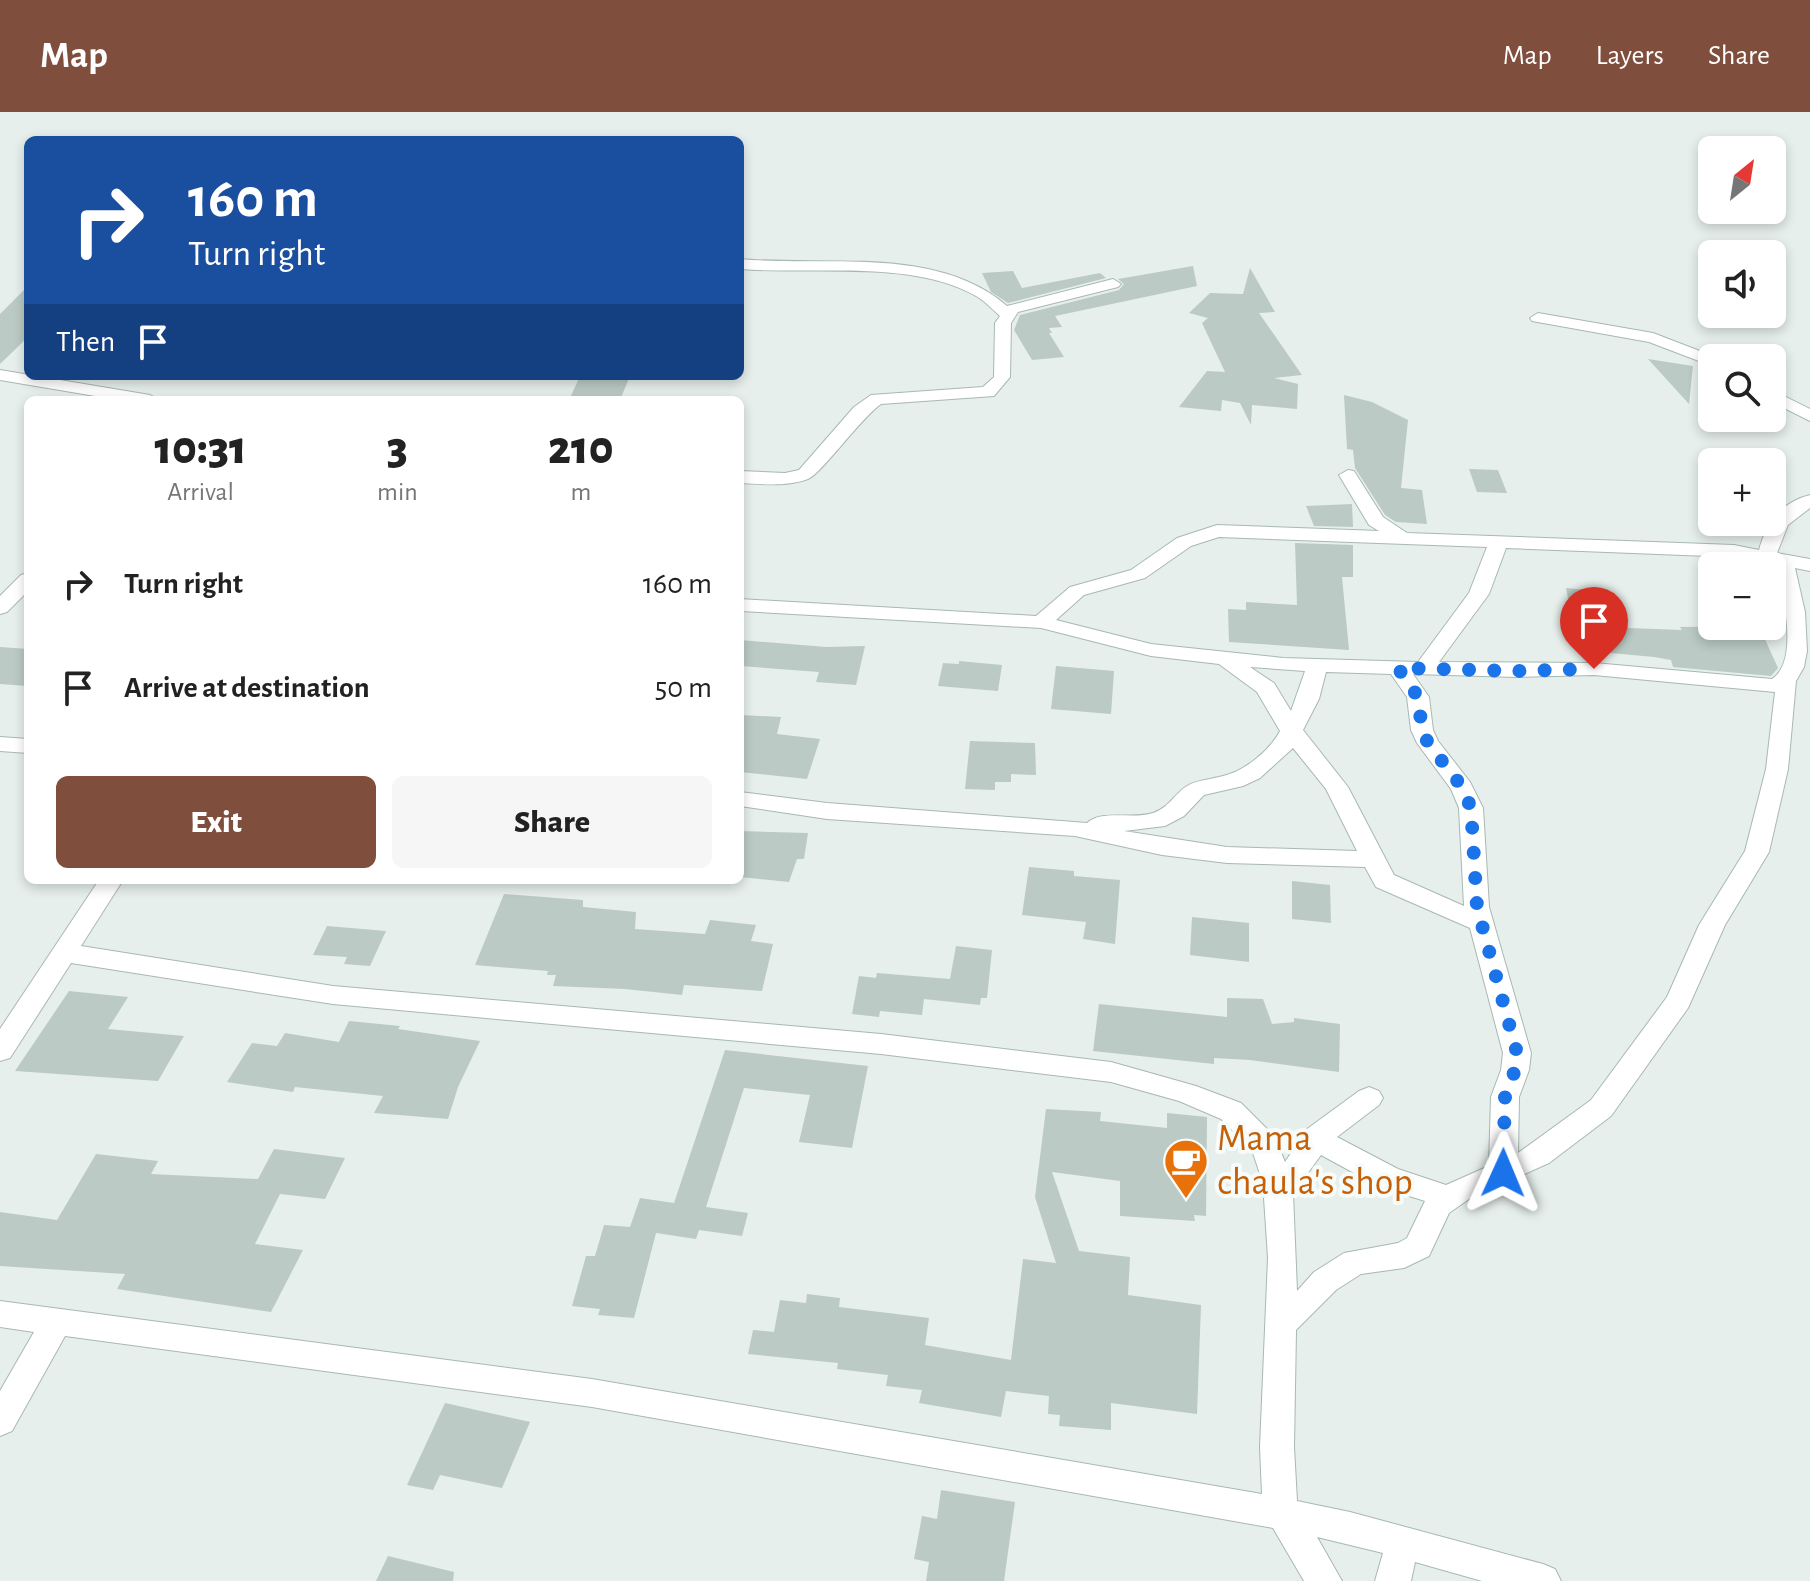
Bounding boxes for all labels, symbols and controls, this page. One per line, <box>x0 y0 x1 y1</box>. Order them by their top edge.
text: Map <box>40 37 108 75</box>
text: Map <box>1503 42 1552 70</box>
text: Layers <box>1596 42 1664 70</box>
text: Share <box>1708 42 1770 70</box>
north arrow <box>1698 136 1786 224</box>
map controls <box>1698 136 1786 640</box>
icon: right <box>56 168 160 272</box>
text: 160 m <box>188 171 318 227</box>
text: Turn right <box>188 236 325 272</box>
button: sound <box>1698 240 1786 328</box>
icon: arrive <box>131 320 175 364</box>
text: Then <box>56 327 115 357</box>
button: search <box>1698 344 1786 432</box>
text: 10:31 <box>154 425 247 473</box>
text: 3 <box>387 425 408 473</box>
text: 210 <box>548 425 614 473</box>
button: + <box>1698 448 1786 536</box>
text: Arrival <box>167 479 234 505</box>
text: min <box>377 479 418 505</box>
text: m <box>570 479 591 505</box>
button: − <box>1698 552 1786 640</box>
icon: right <box>56 562 100 606</box>
text: Turn right <box>124 569 243 599</box>
text: 160 m <box>643 569 712 599</box>
pin <box>1560 587 1628 669</box>
icon: arrive <box>1572 599 1616 643</box>
icon: arrive <box>56 666 100 710</box>
text: Arrive at destination <box>124 673 370 703</box>
text: 50 m <box>655 673 712 703</box>
button: Exit <box>56 776 376 868</box>
button: Share <box>392 776 712 868</box>
place label: Mama chaula's shop <box>1217 1120 1413 1202</box>
position arrow <box>1461 1131 1545 1215</box>
cafe icon: Mama chaula's shop <box>1162 1137 1210 1200</box>

